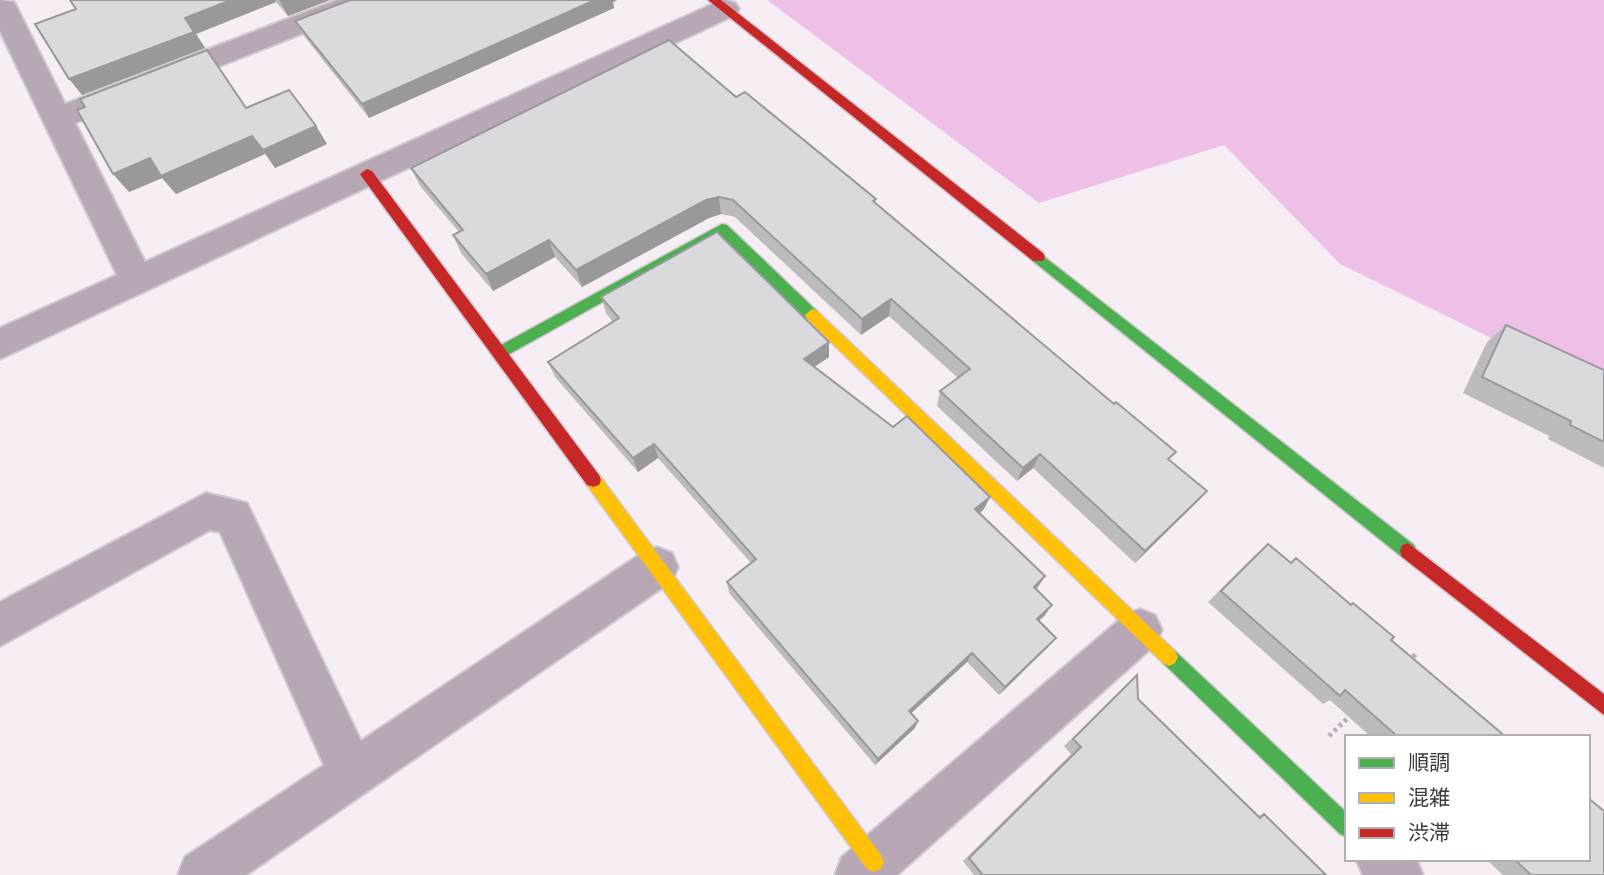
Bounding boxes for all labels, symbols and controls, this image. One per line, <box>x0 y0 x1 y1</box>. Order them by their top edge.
legend <box>1345 735 1590 861</box>
text: 順調 <box>1408 748 1450 778</box>
text: 混雑 <box>1408 783 1450 813</box>
text: 渋滞 <box>1408 818 1450 848</box>

